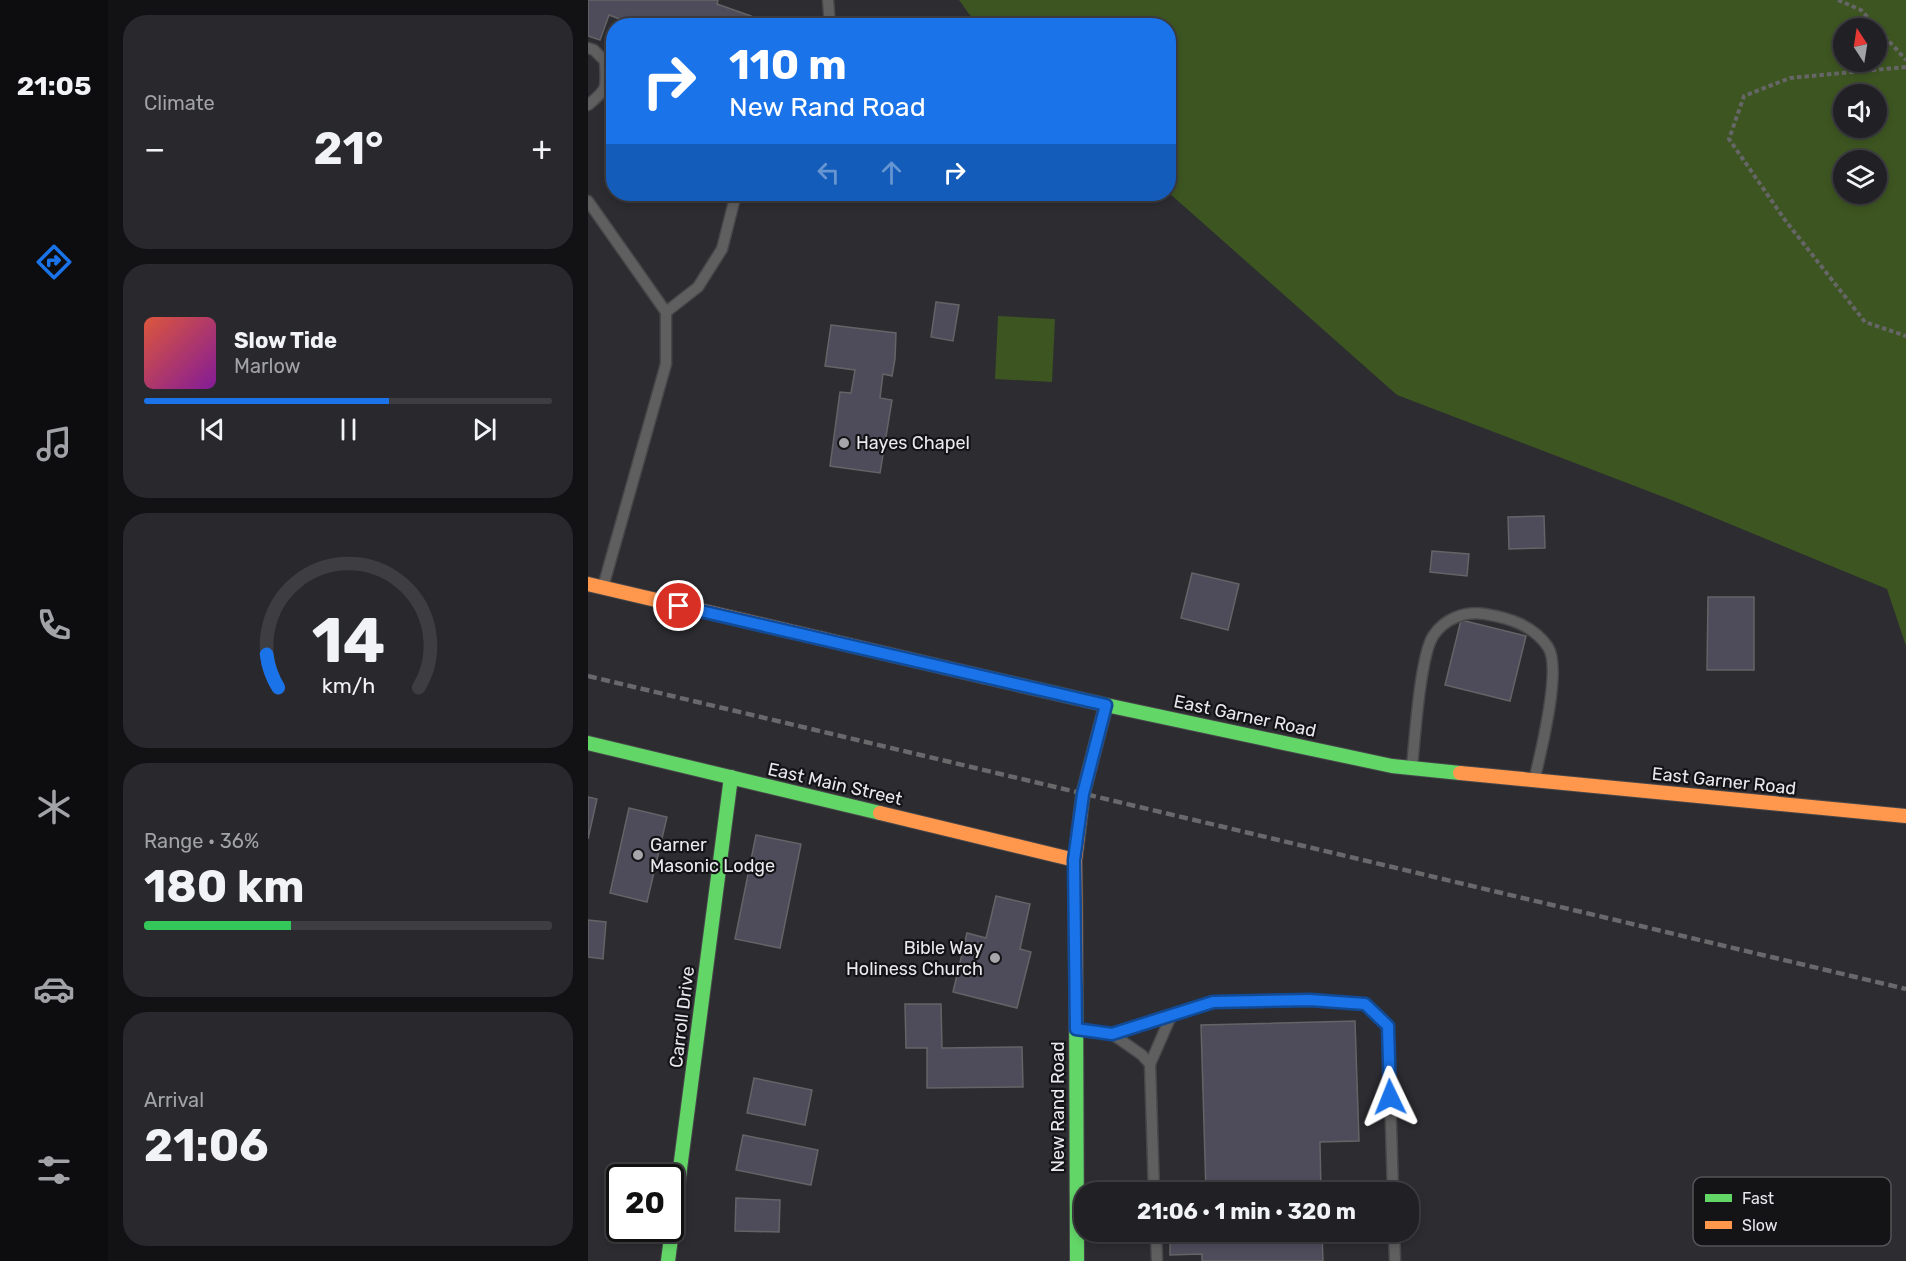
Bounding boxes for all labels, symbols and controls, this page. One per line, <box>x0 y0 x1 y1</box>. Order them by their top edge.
north arrow <box>1833 18 1887 72</box>
map controls <box>1833 18 1887 204</box>
text: 110 m <box>729 40 847 90</box>
icon: right <box>630 42 708 120</box>
text: 21:05 <box>17 70 91 102</box>
button: sound <box>1833 84 1887 138</box>
text: Climate <box>144 91 215 115</box>
text: New Rand Road <box>729 91 926 123</box>
text: 21° <box>313 122 384 175</box>
text: − <box>144 129 165 168</box>
text: + <box>531 129 552 168</box>
button: layers <box>1833 150 1887 204</box>
icon: left <box>812 156 845 189</box>
icon: ahead <box>875 156 908 189</box>
icon: right <box>938 156 971 189</box>
icon: directions <box>33 241 75 283</box>
text: Slow Tide <box>234 327 337 354</box>
text: Marlow <box>234 354 301 378</box>
icon: previous <box>196 413 229 446</box>
icon: pause <box>332 413 365 446</box>
icon: next <box>468 413 501 446</box>
icon: music <box>33 423 75 465</box>
place label: Hayes Chapel <box>856 432 970 454</box>
marker: Hayes Chapel <box>837 436 851 450</box>
pin <box>653 580 704 631</box>
icon: arrive <box>662 589 695 622</box>
icon: phone <box>33 604 75 646</box>
text: 14 <box>311 604 385 678</box>
text: km/h <box>321 673 375 698</box>
street label: East Garner Road <box>1172 690 1318 742</box>
street label: East Main Street <box>766 758 904 810</box>
street label: East Garner Road <box>1651 762 1797 800</box>
icon: climate <box>33 786 75 828</box>
text: Range · 36% <box>144 829 259 853</box>
place label: Garner Masonic Lodge <box>650 834 775 877</box>
marker: Garner Masonic Lodge <box>631 848 645 862</box>
text: 180 km <box>144 860 305 913</box>
place label: Bible Way Holiness Church <box>846 937 983 980</box>
marker: Bible Way Holiness Church <box>988 951 1002 965</box>
street label: Carroll Drive <box>665 965 699 1069</box>
icon: car <box>33 968 75 1010</box>
street label: New Rand Road <box>1047 1041 1069 1173</box>
position arrow <box>1358 1065 1422 1129</box>
text: Arrival <box>144 1088 204 1112</box>
text: 21:06 <box>144 1119 269 1172</box>
icon: filters <box>33 1149 75 1191</box>
speed limit sign: 20 <box>606 1164 684 1242</box>
legend <box>1693 1177 1891 1246</box>
text: Fast <box>1742 1189 1774 1208</box>
text: 21:06 · 1 min · 320 m <box>1137 1198 1356 1225</box>
text: Slow <box>1742 1216 1778 1235</box>

